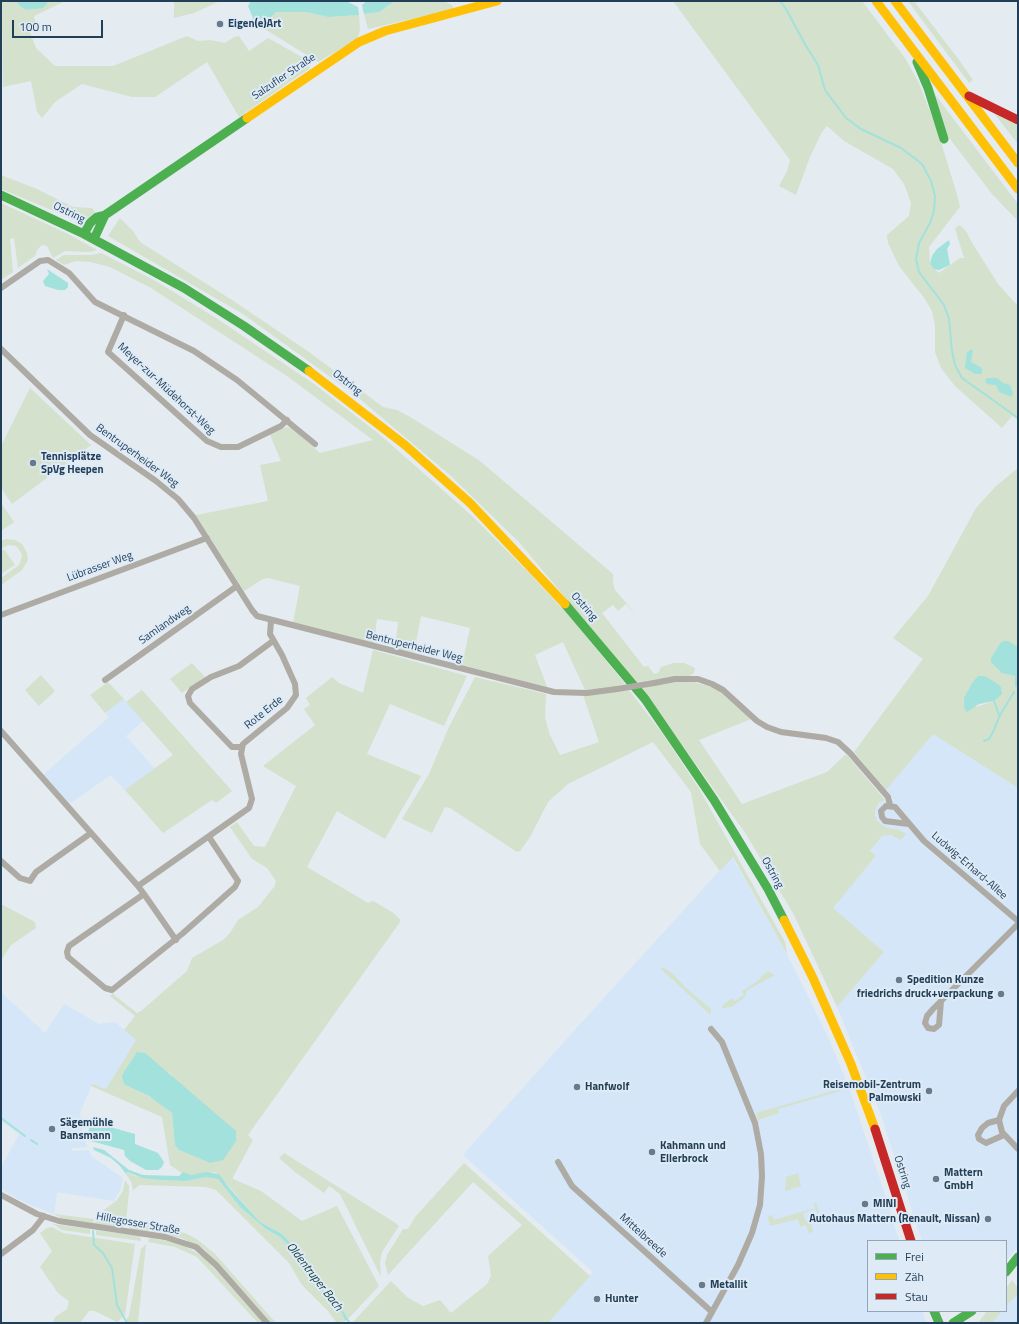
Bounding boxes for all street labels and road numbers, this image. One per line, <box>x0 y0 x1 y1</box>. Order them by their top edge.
street label: Salzufler Straße <box>250 51 318 103</box>
street label: Ostring <box>51 200 87 226</box>
street label: Meyer-zur-Müdehorst-Weg <box>115 340 217 438</box>
street label: Ostring <box>330 367 364 399</box>
street label: Bentruperheider Weg <box>93 422 181 490</box>
street label: Lübrasser Weg <box>65 549 135 585</box>
street label: Ostring <box>568 590 600 624</box>
street label: Samlandweg <box>137 602 193 648</box>
street label: Bentruperheider Weg <box>364 629 464 665</box>
street label: Rote Erde <box>242 694 286 732</box>
street label: Ludwig-Erhard-Allee <box>928 829 1010 903</box>
street label: Ostring <box>758 855 786 891</box>
street label: Ostring <box>890 1154 914 1190</box>
street label: Hillegosser Straße <box>95 1210 181 1238</box>
street label: Mittelbreede <box>617 1211 669 1261</box>

